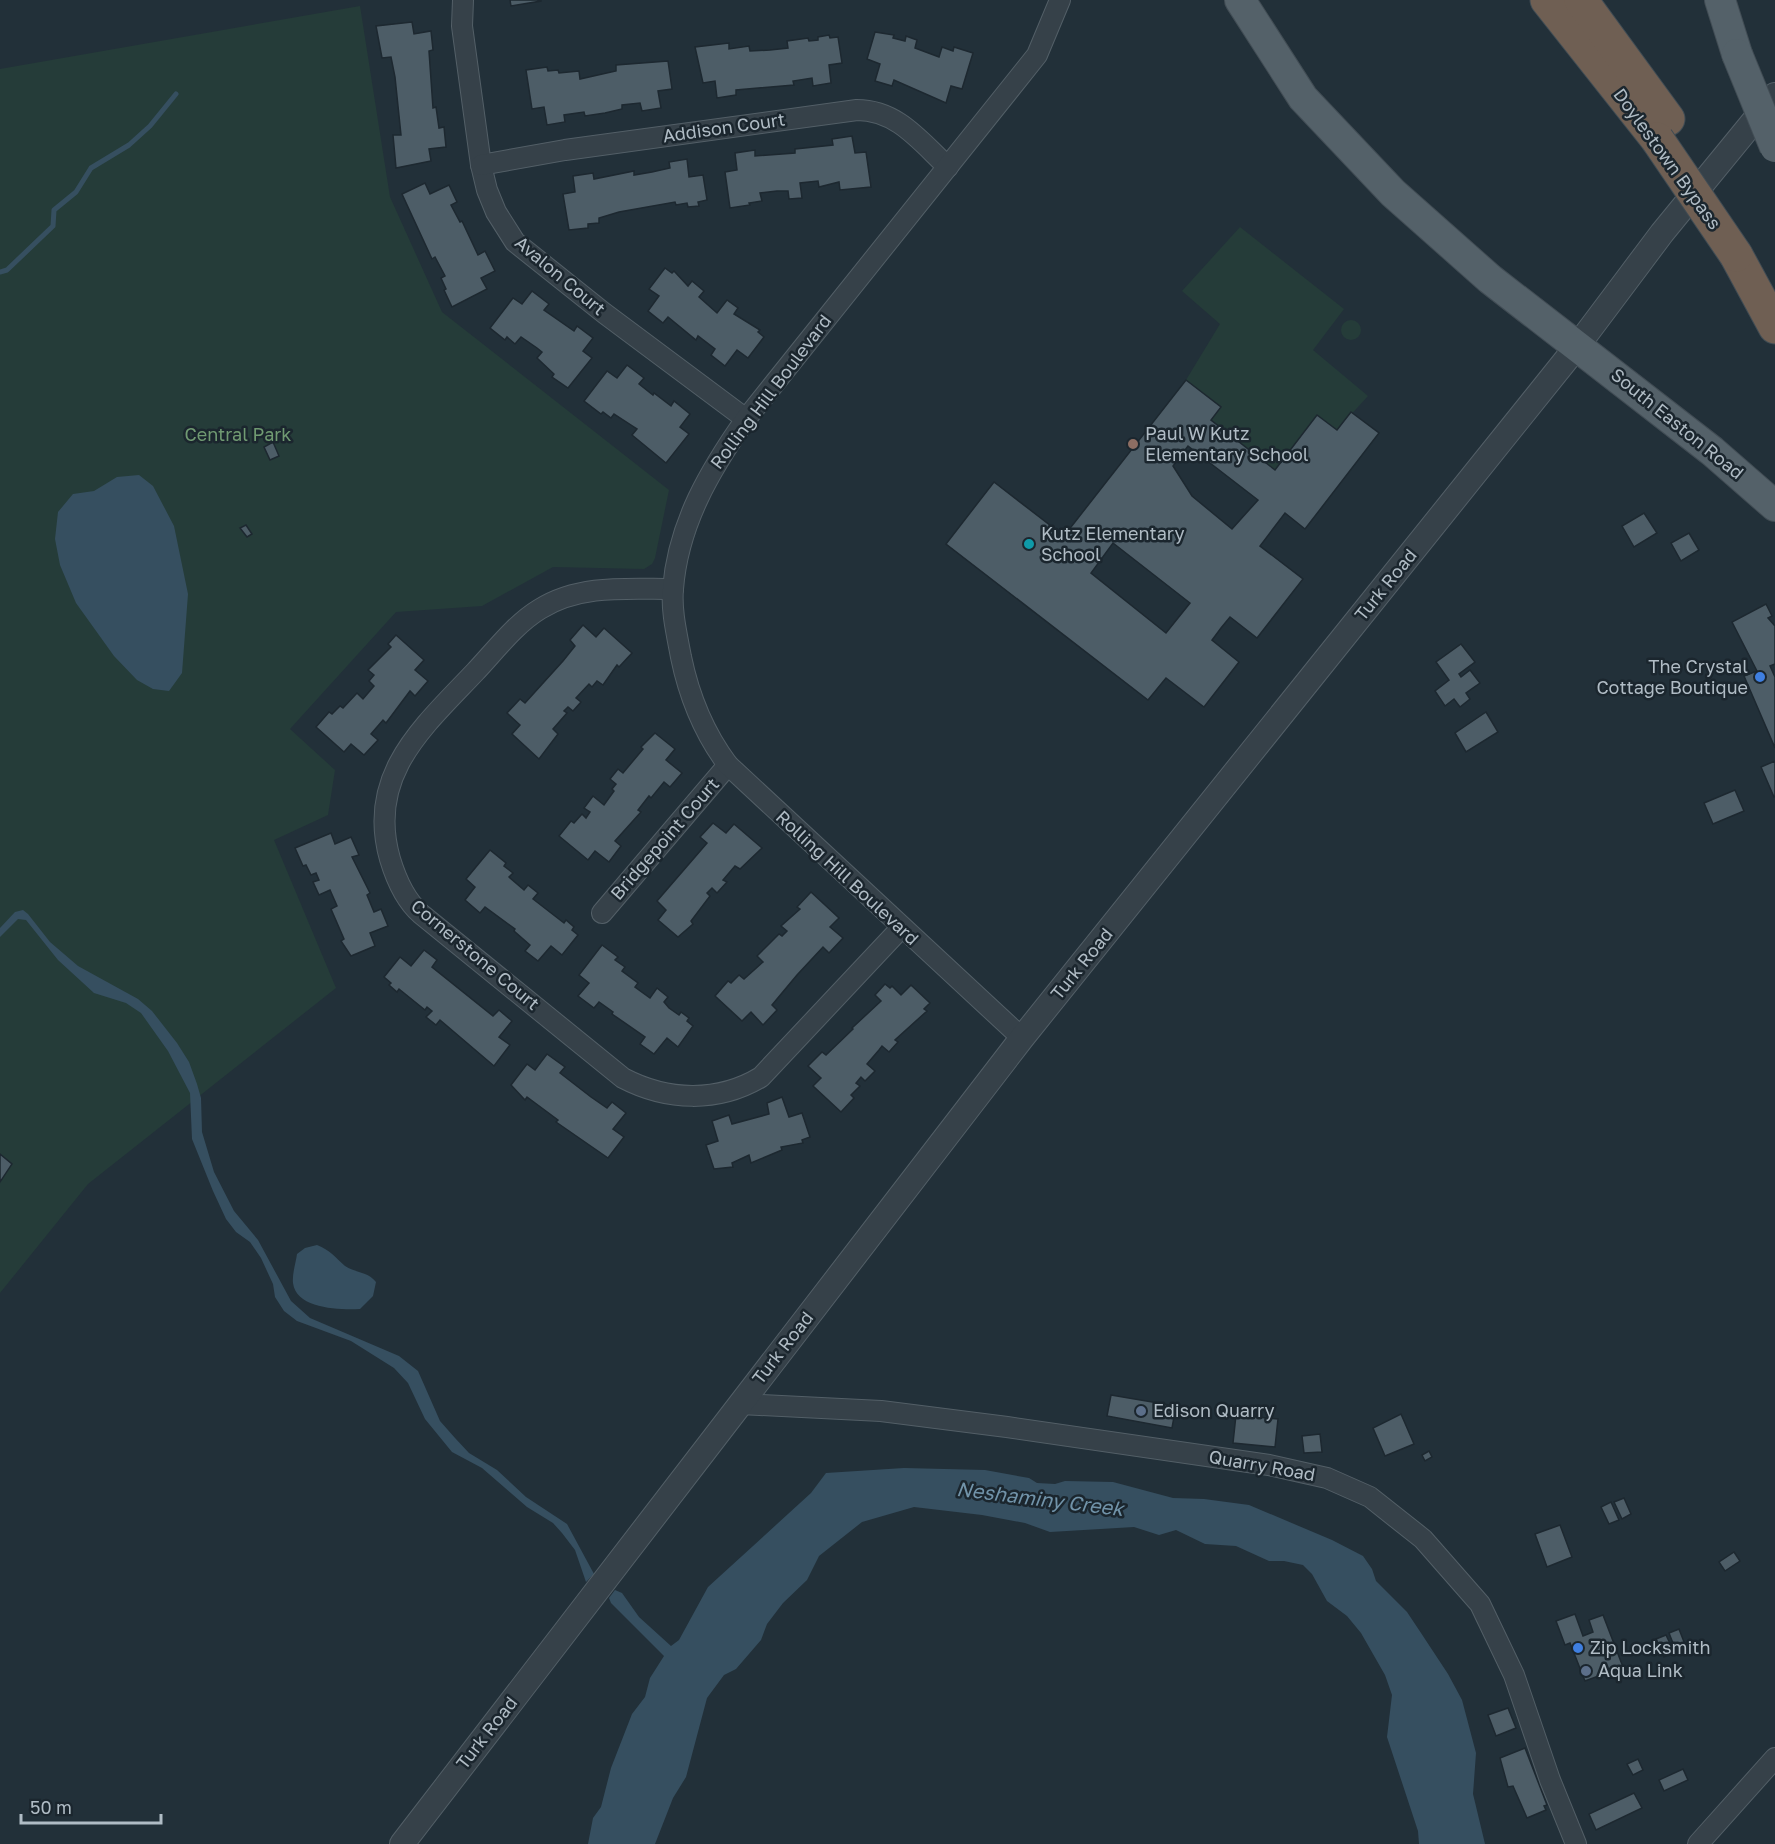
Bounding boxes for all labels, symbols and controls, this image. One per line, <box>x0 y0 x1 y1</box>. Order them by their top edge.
street label: Doylestown Bypass <box>1609 84 1726 233</box>
street label: Addison Court <box>661 108 786 146</box>
street label: Avalon Court <box>511 231 610 319</box>
street label: Rolling Hill Boulevard <box>705 310 835 473</box>
street label: South Easton Road <box>1607 363 1748 483</box>
place label: Paul W Kutz Elementary School <box>1145 422 1309 465</box>
park label: Central Park <box>184 423 292 445</box>
marker: Paul W Kutz Elementary School <box>1126 437 1140 451</box>
place label: Kutz Elementary School <box>1041 522 1184 565</box>
marker: Kutz Elementary School <box>1022 537 1036 551</box>
street label: Turk Road <box>1350 544 1421 625</box>
place label: The Crystal Cottage Boutique <box>1596 655 1748 698</box>
marker: The Crystal Cottage Boutique <box>1753 670 1767 684</box>
street label: Bridgepoint Court <box>605 773 723 904</box>
street label: Rolling Hill Boulevard <box>772 805 924 949</box>
street label: Cornerstone Court <box>407 894 544 1014</box>
street label: Turk Road <box>1046 923 1117 1004</box>
street label: Turk Road <box>747 1307 817 1388</box>
place label: Edison Quarry <box>1153 1399 1275 1421</box>
marker: Edison Quarry <box>1134 1404 1148 1418</box>
street label: Quarry Road <box>1207 1445 1317 1485</box>
water label: Neshaminy Creek <box>955 1476 1128 1521</box>
place label: Zip Locksmith <box>1590 1636 1711 1658</box>
marker: Zip Locksmith <box>1571 1641 1585 1655</box>
place label: Aqua Link <box>1598 1659 1683 1681</box>
marker: Aqua Link <box>1579 1664 1593 1678</box>
street label: Turk Road <box>451 1692 521 1773</box>
scale bar <box>21 1787 160 1825</box>
text: 50 m <box>30 1796 72 1818</box>

